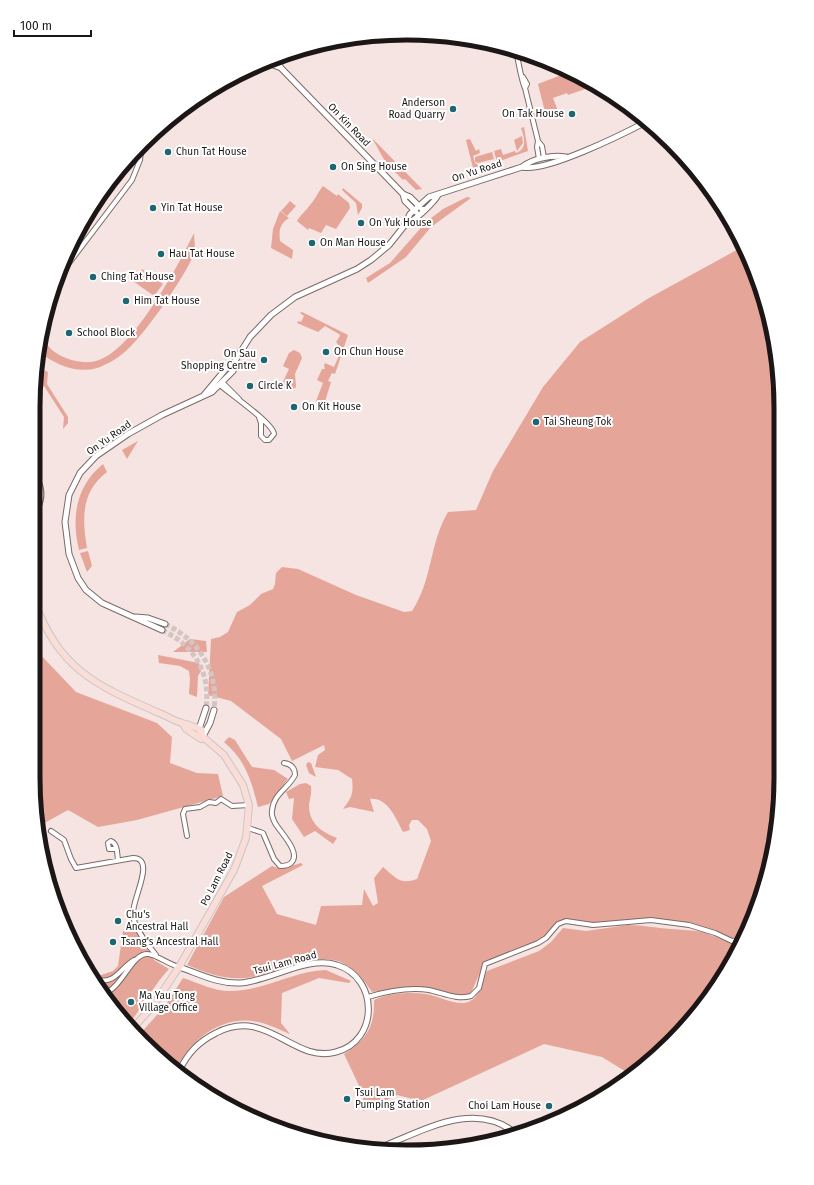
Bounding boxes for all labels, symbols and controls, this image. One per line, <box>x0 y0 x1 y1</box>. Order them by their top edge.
scale bar <box>14 12 91 38</box>
text: 100 m <box>20 19 52 33</box>
place label: Anderson Road Quarry <box>388 97 445 121</box>
street label: On Kin Road <box>325 101 373 149</box>
marker: Anderson Road Quarry <box>448 104 458 114</box>
place label: On Tak House <box>502 108 564 120</box>
marker: On Tak House <box>567 109 577 119</box>
place label: Chun Tat House <box>176 146 247 158</box>
marker: Chun Tat House <box>163 147 173 157</box>
street label: On Yu Road <box>450 157 504 185</box>
place label: On Sing House <box>341 161 407 173</box>
marker: On Sing House <box>328 162 338 172</box>
place label: Yin Tat House <box>161 202 223 214</box>
marker: Yin Tat House <box>148 203 158 213</box>
place label: On Yuk House <box>369 217 432 229</box>
marker: On Yuk House <box>356 218 366 228</box>
place label: On Man House <box>320 237 386 249</box>
marker: On Man House <box>307 238 317 248</box>
place label: Hau Tat House <box>169 248 235 260</box>
marker: Hau Tat House <box>156 249 166 259</box>
place label: Ching Tat House <box>101 271 174 283</box>
marker: Ching Tat House <box>88 272 98 282</box>
place label: Him Tat House <box>134 295 200 307</box>
marker: Him Tat House <box>121 296 131 306</box>
place label: School Block <box>77 327 136 339</box>
marker: School Block <box>64 328 74 338</box>
place label: On Chun House <box>334 346 404 358</box>
marker: On Chun House <box>321 347 331 357</box>
place label: On Sau Shopping Centre <box>181 348 256 372</box>
marker: On Sau Shopping Centre <box>259 355 269 365</box>
place label: Circle K <box>258 380 292 392</box>
marker: Circle K <box>245 381 255 391</box>
place label: On Kit House <box>302 401 361 413</box>
marker: On Kit House <box>289 402 299 412</box>
place label: Tai Sheung Tok <box>544 416 612 428</box>
marker: Tai Sheung Tok <box>531 417 541 427</box>
street label: On Yu Road <box>84 418 134 458</box>
street label: Po Lam Road <box>198 850 236 908</box>
place label: Chu's Ancestral Hall <box>126 909 188 933</box>
marker: Chu's Ancestral Hall <box>113 916 123 926</box>
place label: Tsang's Ancestral Hall <box>121 936 219 948</box>
marker: Tsang's Ancestral Hall <box>108 937 118 947</box>
street label: Tsui Lam Road <box>252 949 318 977</box>
place label: Ma Yau Tong Village Office <box>139 990 198 1014</box>
marker: Ma Yau Tong Village Office <box>126 997 136 1007</box>
place label: Tsui Lam Pumping Station <box>355 1087 430 1111</box>
marker: Tsui Lam Pumping Station <box>342 1094 352 1104</box>
place label: Choi Lam House <box>468 1100 541 1112</box>
marker: Choi Lam House <box>544 1101 554 1111</box>

